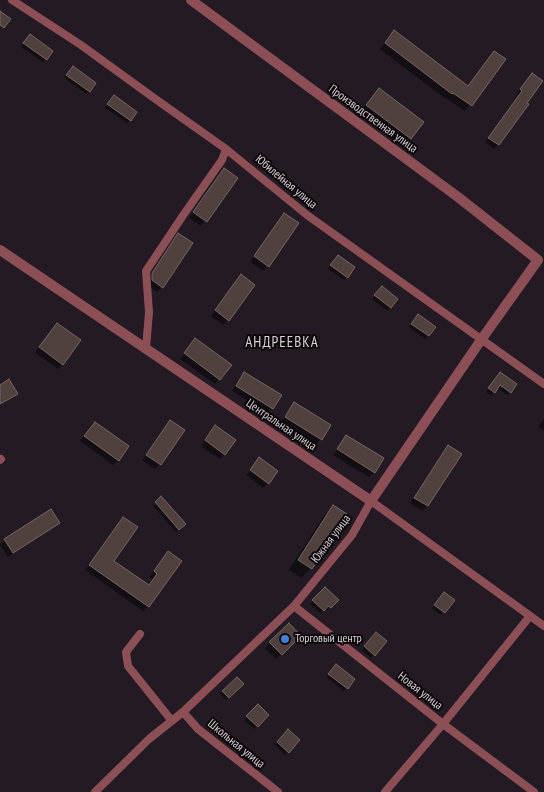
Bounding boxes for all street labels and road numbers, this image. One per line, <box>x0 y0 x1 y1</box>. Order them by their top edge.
street label: Производственная улица <box>326 82 420 156</box>
street label: Юбилейная улица <box>252 152 320 212</box>
street label: Центральная улица <box>243 396 319 454</box>
street label: Южная улица <box>308 512 354 566</box>
street label: Новая улица <box>395 669 445 713</box>
street label: Школьная улица <box>205 717 267 771</box>

